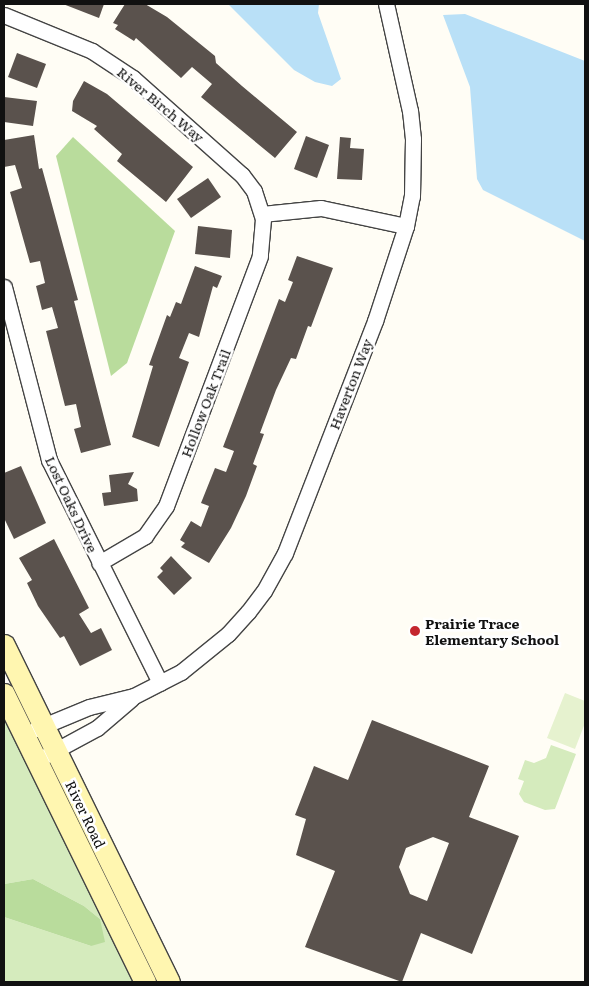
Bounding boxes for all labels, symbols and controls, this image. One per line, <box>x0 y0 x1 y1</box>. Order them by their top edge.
street label: River Birch Way <box>114 63 208 145</box>
street label: Haverton Way <box>325 336 375 432</box>
street label: Hollow Oak Trail <box>177 346 233 460</box>
street label: Lost Oaks Drive <box>42 453 102 555</box>
place label: Prairie Trace Elementary School <box>425 615 559 648</box>
marker: Prairie Trace Elementary School <box>409 625 421 637</box>
street label: River Road <box>62 778 110 850</box>

